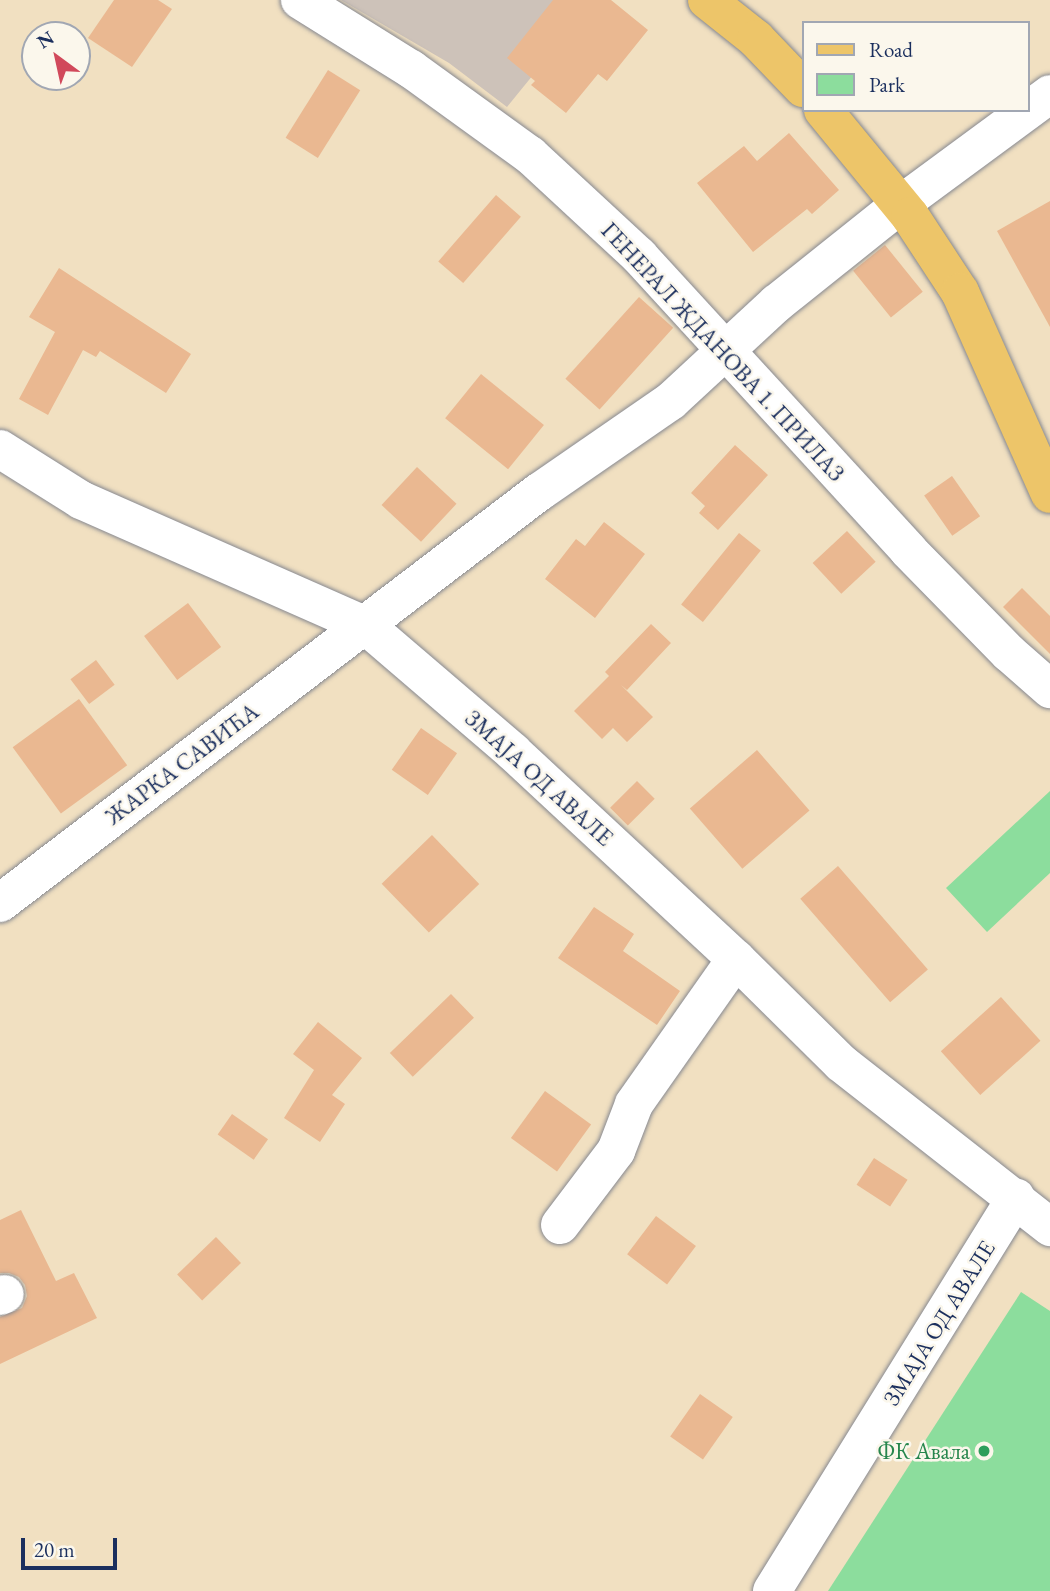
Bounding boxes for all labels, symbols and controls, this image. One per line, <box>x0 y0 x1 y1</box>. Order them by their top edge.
north arrow <box>21 21 91 91</box>
legend <box>802 21 1029 112</box>
text: N <box>32 25 59 54</box>
text: Road <box>869 36 913 63</box>
text: Park <box>869 71 905 98</box>
street label: ГЕНЕРАЛ ЖДАНОВА 1. ПРИЛАЗ <box>596 217 850 487</box>
street label: ЖАРКА САВИЋА <box>100 697 264 831</box>
street label: ЗМАЈА ОД АВАЛЕ <box>459 704 619 852</box>
street label: ЗМАЈА ОД АВАЛЕ <box>877 1235 1001 1411</box>
place label: ФК Авала <box>878 1437 970 1465</box>
marker: ФК Авала <box>976 1443 992 1459</box>
scale bar <box>24 1524 121 1568</box>
text: 20 m <box>34 1536 75 1563</box>

